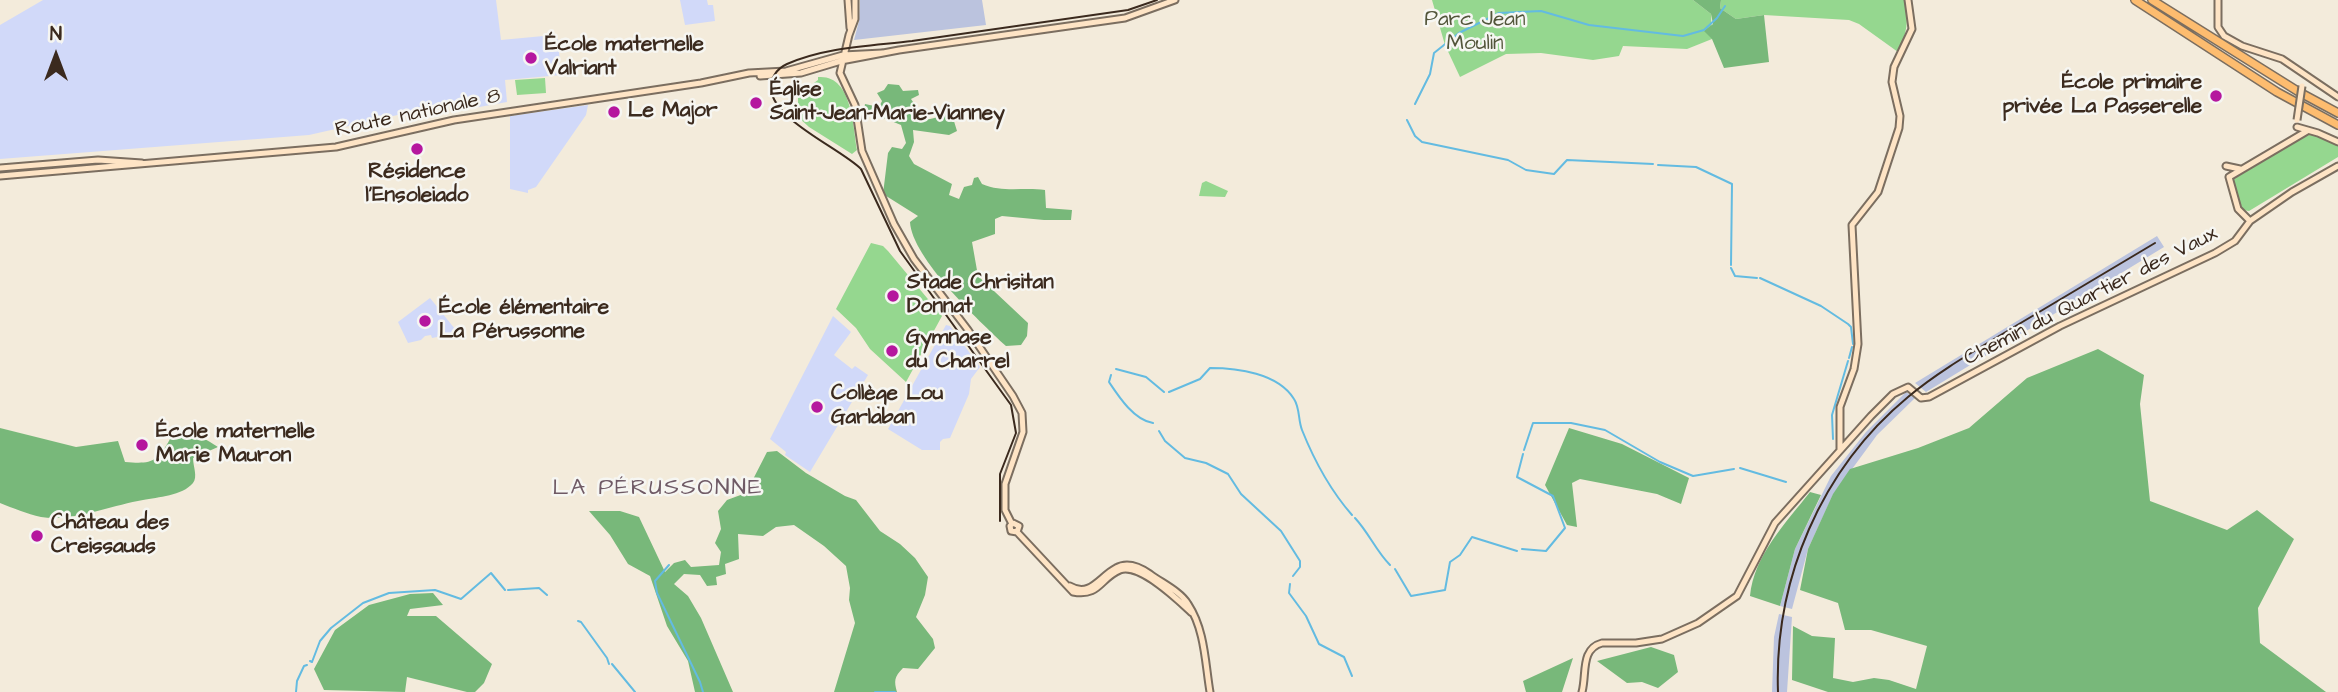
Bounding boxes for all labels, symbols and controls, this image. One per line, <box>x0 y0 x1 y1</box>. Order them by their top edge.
park label: Parc Jean Moulin <box>1424 8 1526 58</box>
north arrow <box>21 21 91 91</box>
text: N <box>50 21 62 48</box>
place label: École maternelle Valriant <box>545 33 704 83</box>
marker: École maternelle Valriant <box>523 50 539 66</box>
place label: École primaire privée La Passerelle <box>2002 71 2202 121</box>
place label: Église Saint-Jean-Marie-Vianney <box>770 78 1005 128</box>
street label: Route nationale 8 <box>333 84 503 144</box>
marker: École primaire privée La Passerelle <box>2208 88 2224 104</box>
marker: Église Saint-Jean-Marie-Vianney <box>748 95 764 111</box>
place label: Le Major <box>628 99 717 125</box>
marker: Le Major <box>606 104 622 120</box>
marker: Résidence l'Ensoleiado <box>409 141 425 157</box>
place label: Résidence l'Ensoleiado <box>365 160 469 210</box>
street label: Chemin du Quartier des Vaux <box>1960 222 2222 372</box>
place label: Stade Chrisitan Donnat <box>907 271 1054 321</box>
marker: Stade Chrisitan Donnat <box>885 288 901 304</box>
place label: École élémentaire La Pérussonne <box>439 296 609 346</box>
marker: École élémentaire La Pérussonne <box>417 313 433 329</box>
place label: Gymnase du Charrel <box>906 326 1010 376</box>
marker: Gymnase du Charrel <box>884 343 900 359</box>
place label: Collège Lou Garlaban <box>831 382 943 432</box>
marker: Collège Lou Garlaban <box>809 399 825 415</box>
place label: École maternelle Marie Mauron <box>156 420 315 470</box>
marker: École maternelle Marie Mauron <box>134 437 150 453</box>
district label: LA PÉRUSSONNE <box>554 475 762 503</box>
place label: Château des Creissauds <box>51 511 169 561</box>
marker: Château des Creissauds <box>29 528 45 544</box>

